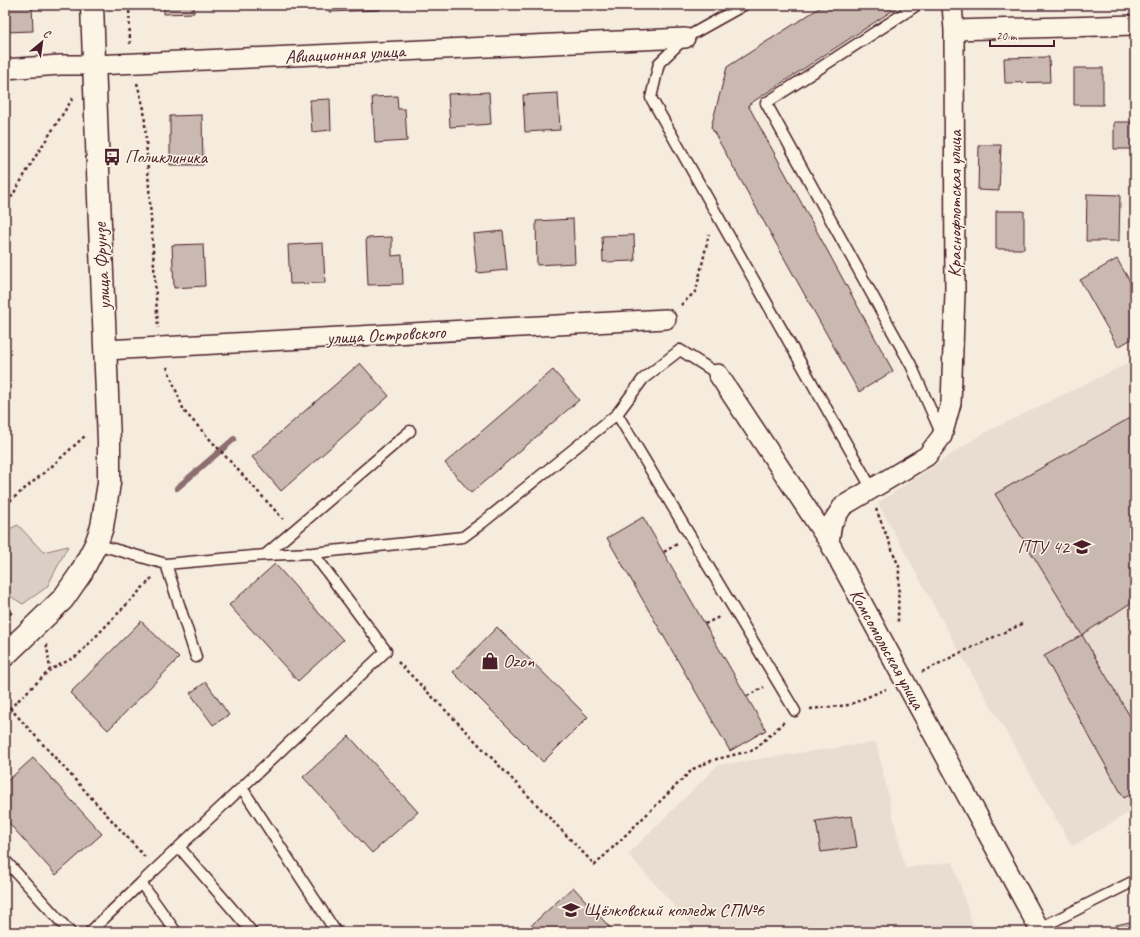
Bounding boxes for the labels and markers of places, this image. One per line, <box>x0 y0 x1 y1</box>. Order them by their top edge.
place label: Поликлиника <box>125 145 209 169</box>
bus stop icon: Поликлиника <box>102 147 122 167</box>
place label: ПТУ 42 <box>1017 535 1070 559</box>
school or university icon: ПТУ 42 <box>1072 537 1092 557</box>
place label: Ozon <box>503 649 535 673</box>
shop icon: Ozon <box>480 651 500 671</box>
place label: Щёлковский колледж СП№6 <box>584 898 766 922</box>
school or university icon: Щёлковский колледж СП№6 <box>561 900 581 920</box>

